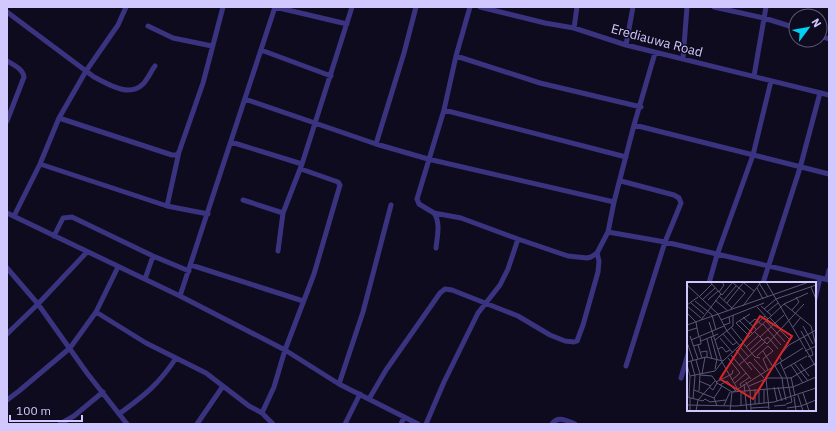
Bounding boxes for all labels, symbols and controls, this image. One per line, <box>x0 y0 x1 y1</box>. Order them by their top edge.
north arrow <box>788 8 828 48</box>
text: N <box>808 16 825 30</box>
street label: Erediauwa Road <box>609 20 705 61</box>
inset map <box>687 282 816 411</box>
scale bar <box>10 397 82 423</box>
text: 100 m <box>16 403 51 418</box>

